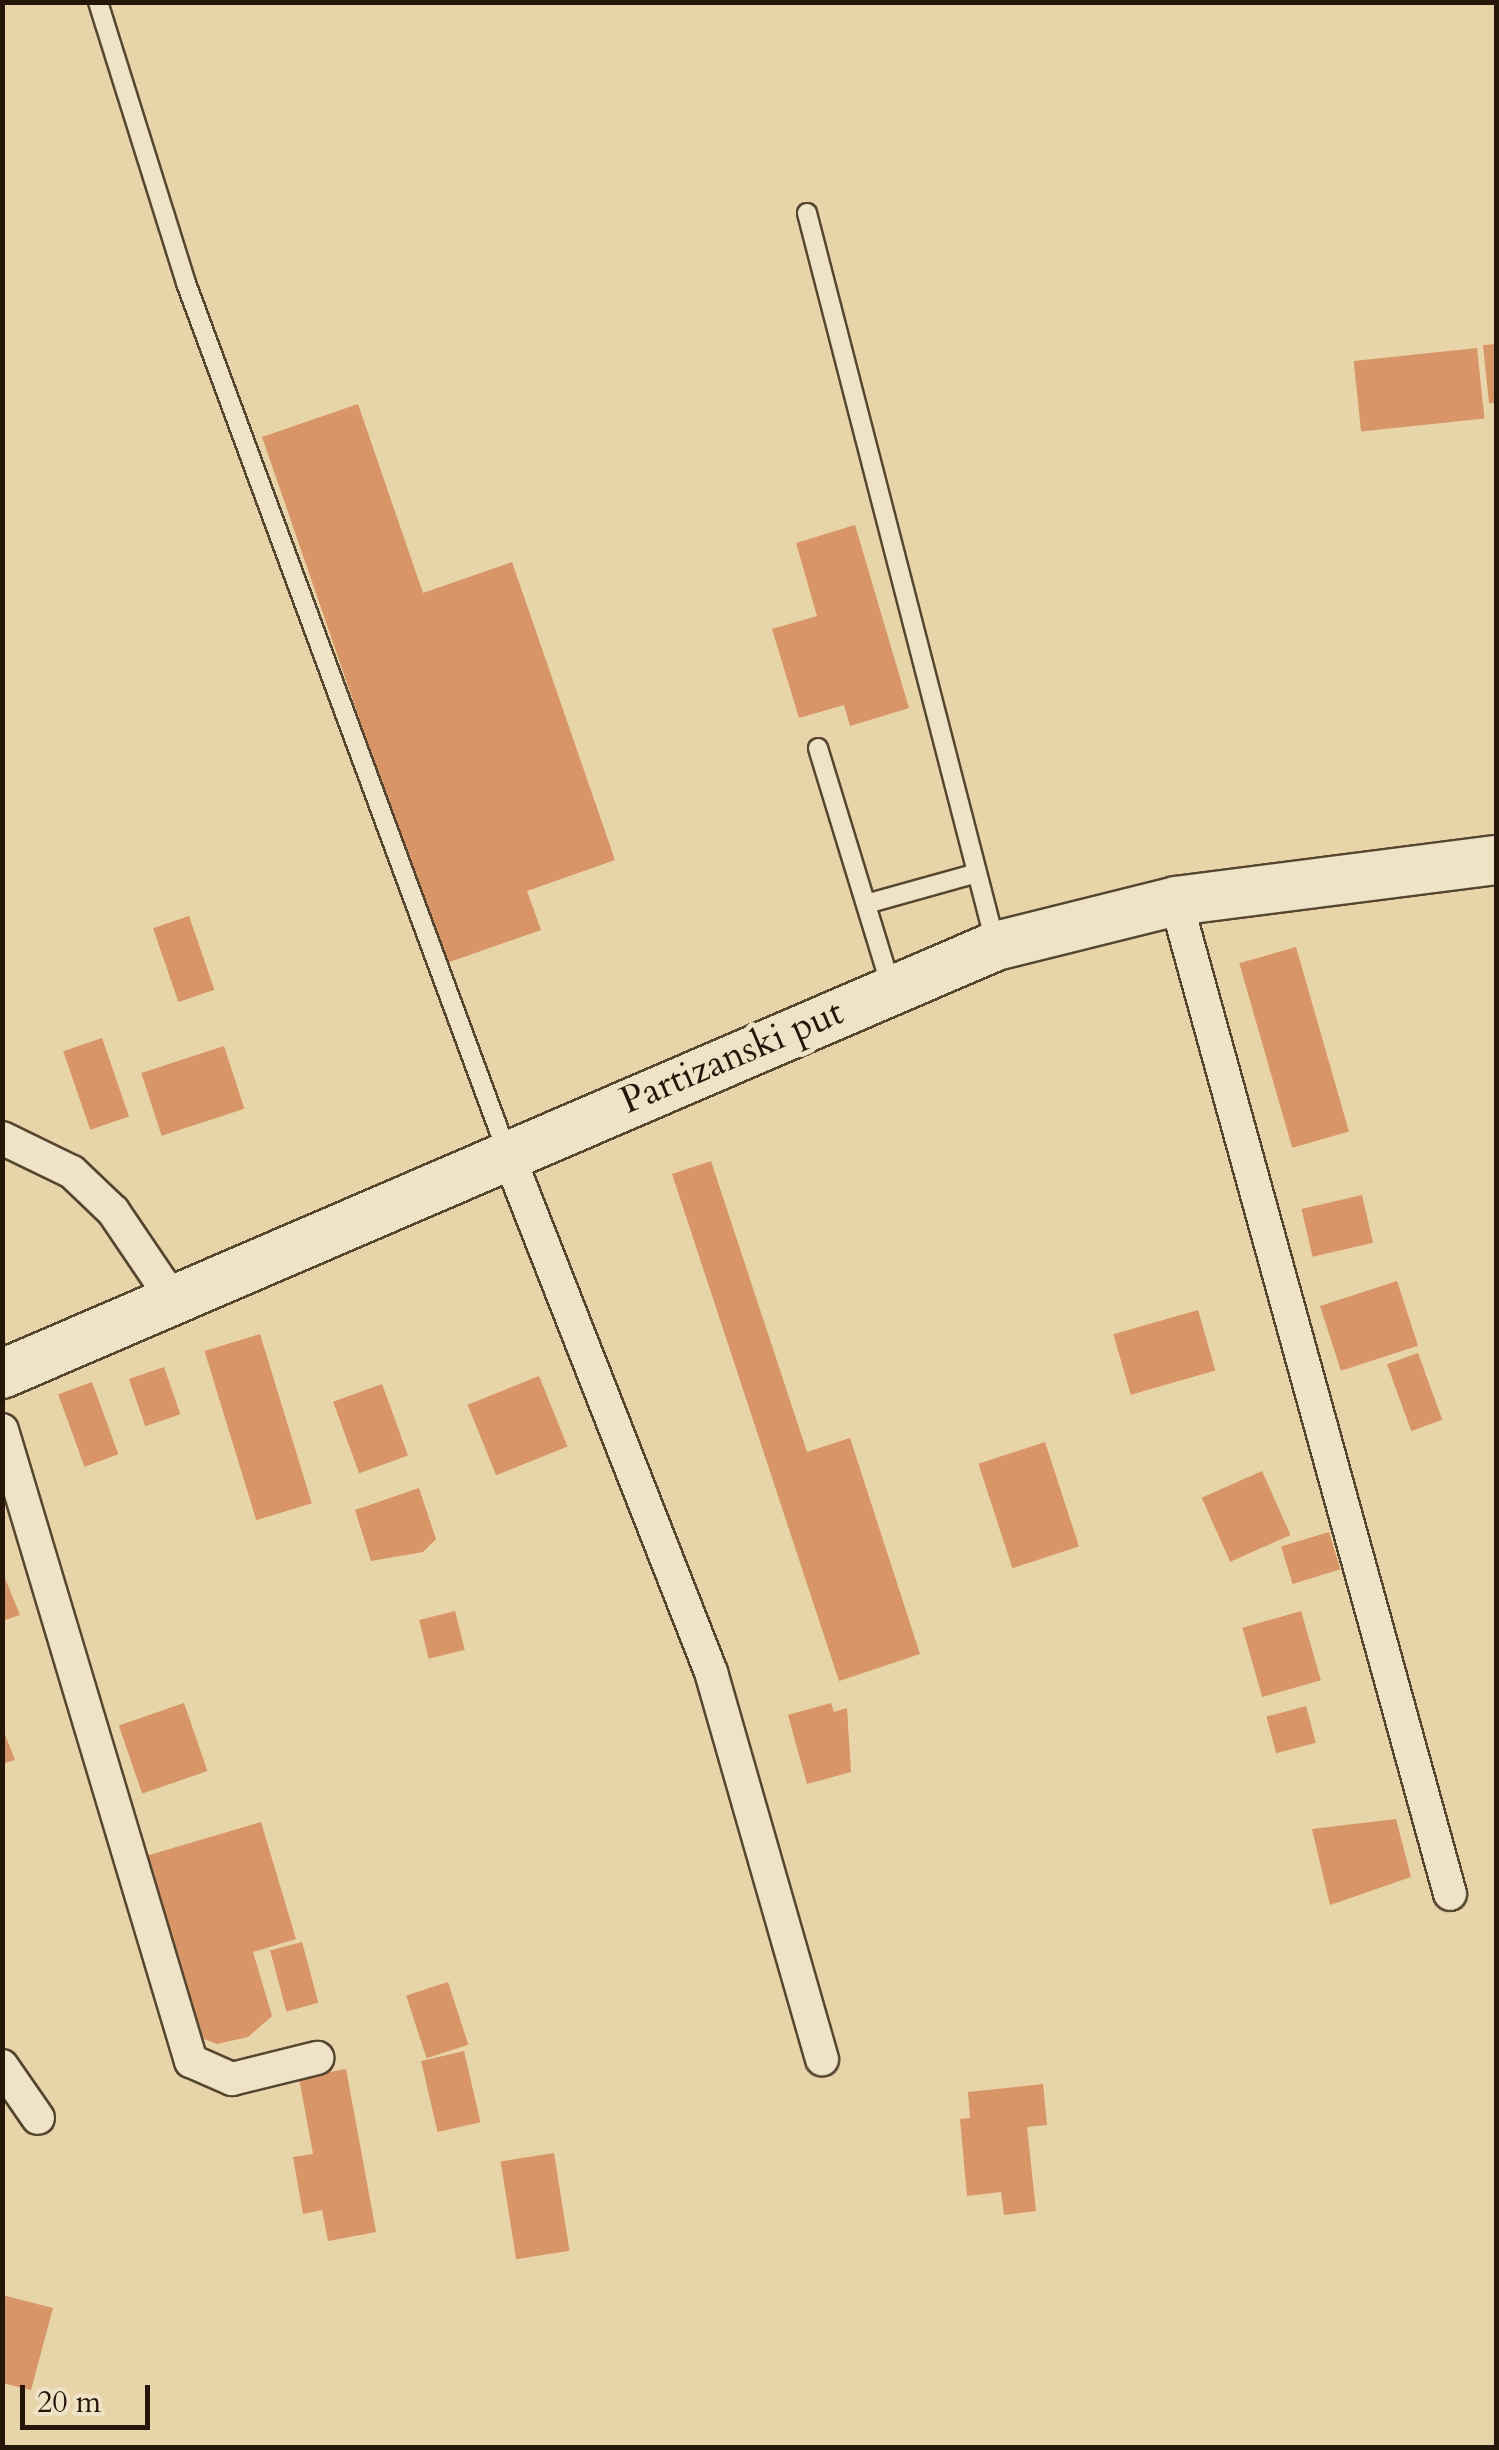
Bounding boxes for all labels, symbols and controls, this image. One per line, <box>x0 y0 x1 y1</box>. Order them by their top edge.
street label: Partizanski put <box>614 990 850 1124</box>
scale bar <box>25 2365 155 2427</box>
text: 20 m <box>37 2382 101 2423</box>

